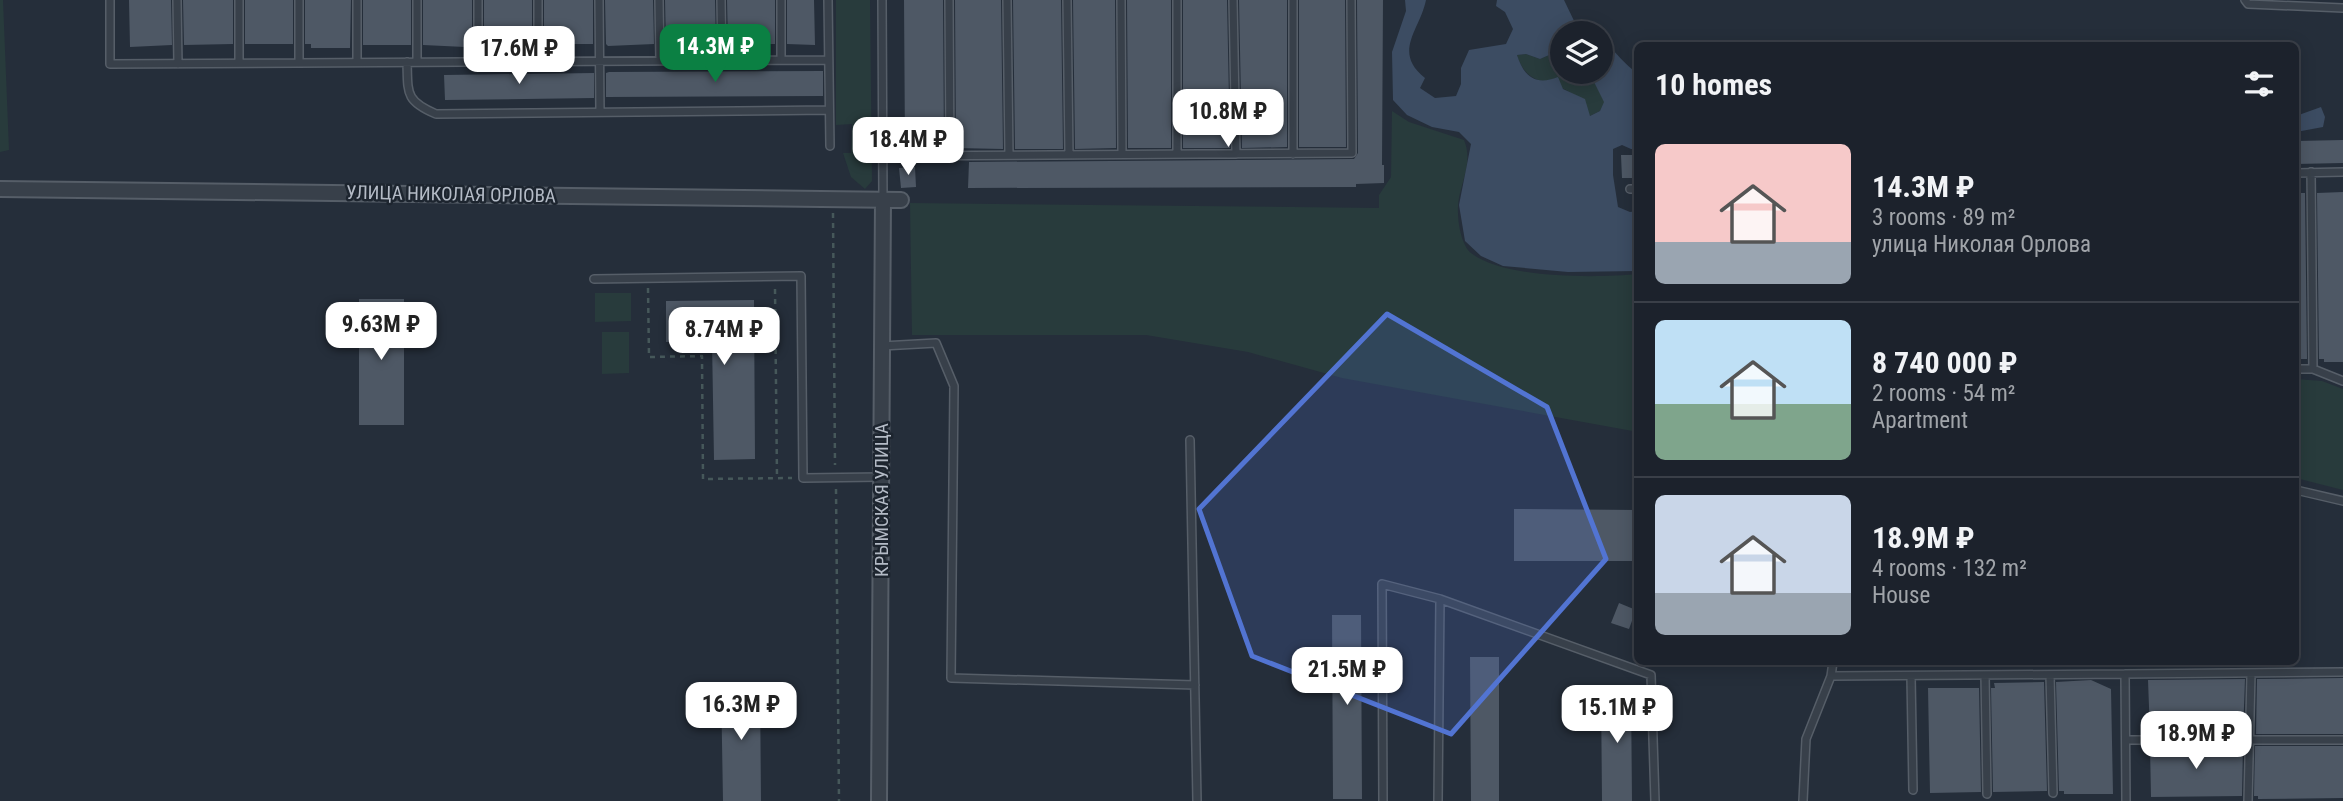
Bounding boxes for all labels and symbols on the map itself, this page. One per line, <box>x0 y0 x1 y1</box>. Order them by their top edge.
pin: 14.3M ₽ <box>650 24 780 84</box>
pin: 17.6M ₽ <box>454 27 584 86</box>
pin: 10.8M ₽ <box>1163 90 1293 149</box>
pin: 18.4M ₽ <box>843 118 973 177</box>
street label: УЛИЦА НИКОЛАЯ ОРЛОВА <box>346 181 556 207</box>
pin: 9.63M ₽ <box>316 302 446 362</box>
pin: 8.74M ₽ <box>659 308 789 367</box>
street label: КРЫМСКАЯ УЛИЦА <box>870 423 893 577</box>
pin: 21.5M ₽ <box>1282 648 1412 707</box>
pin: 16.3M ₽ <box>676 682 806 742</box>
pin: 15.1M ₽ <box>1552 686 1682 745</box>
pin: 18.9M ₽ <box>2131 712 2261 771</box>

